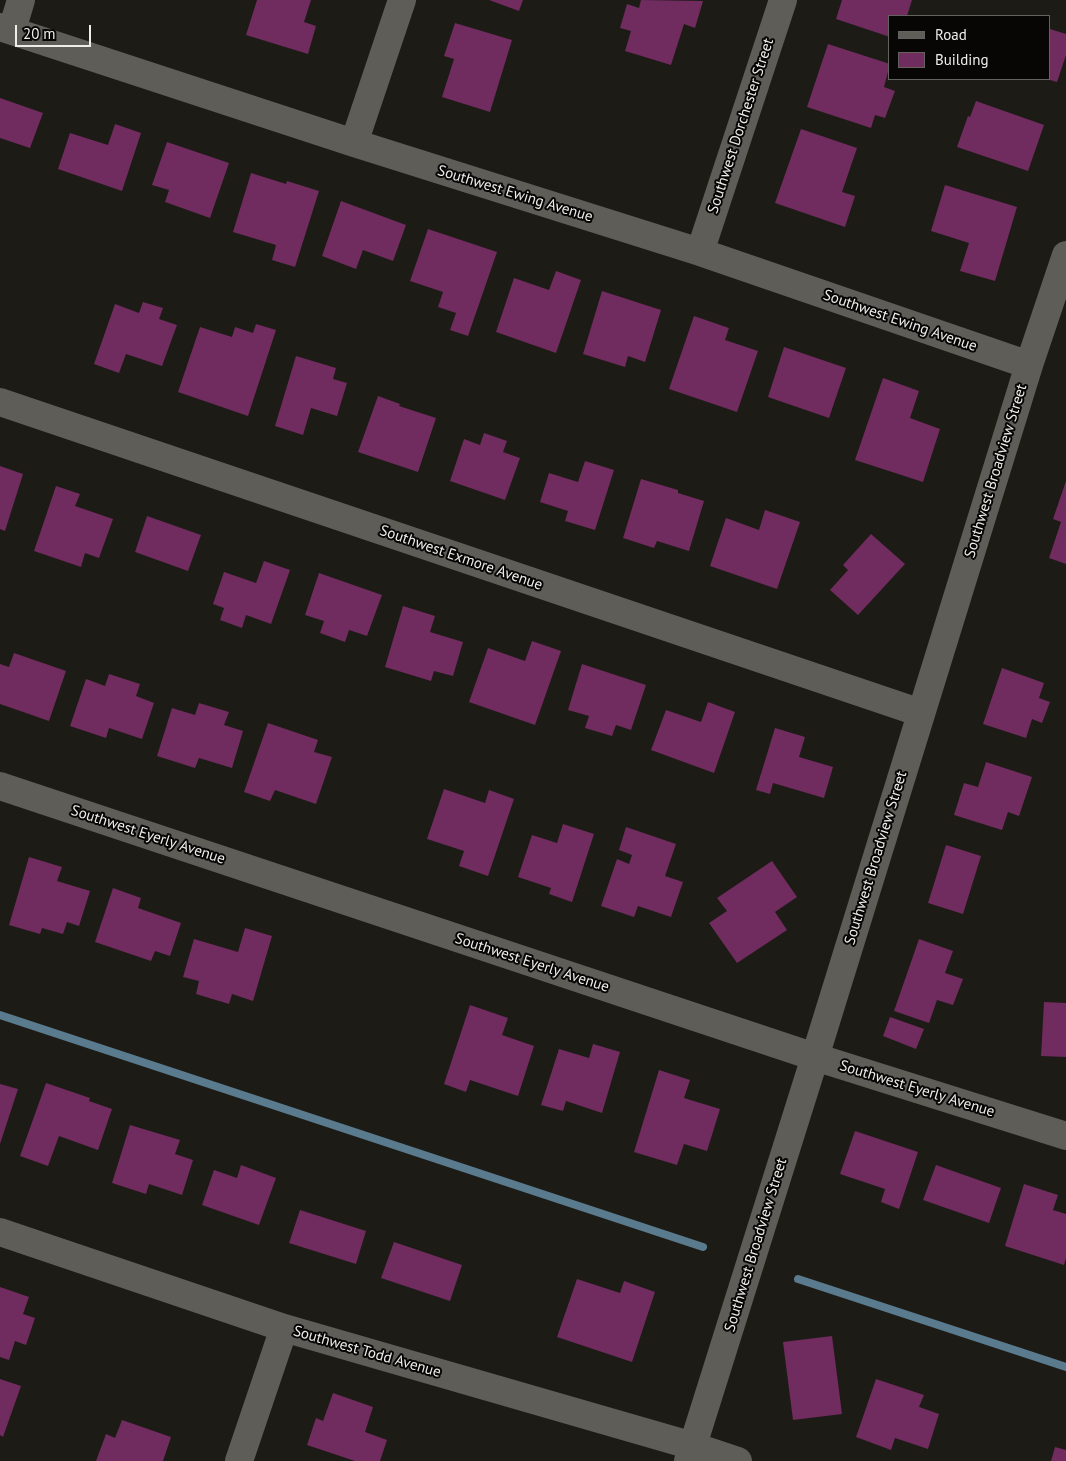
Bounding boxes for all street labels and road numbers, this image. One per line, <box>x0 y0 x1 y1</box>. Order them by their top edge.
street label: Southwest Dorchester Street <box>704 36 778 216</box>
street label: Southwest Ewing Avenue <box>435 162 595 226</box>
street label: Southwest Ewing Avenue <box>821 286 979 356</box>
street label: Southwest Broadview Street <box>961 382 1031 560</box>
street label: Southwest Exmore Avenue <box>377 522 545 594</box>
street label: Southwest Broadview Street <box>841 769 911 947</box>
street label: Southwest Eyerly Avenue <box>69 802 227 868</box>
street label: Southwest Eyerly Avenue <box>453 930 611 996</box>
street label: Southwest Eyerly Avenue <box>837 1057 997 1121</box>
street label: Southwest Broadview Street <box>721 1156 791 1334</box>
street label: Southwest Todd Avenue <box>291 1322 443 1382</box>

